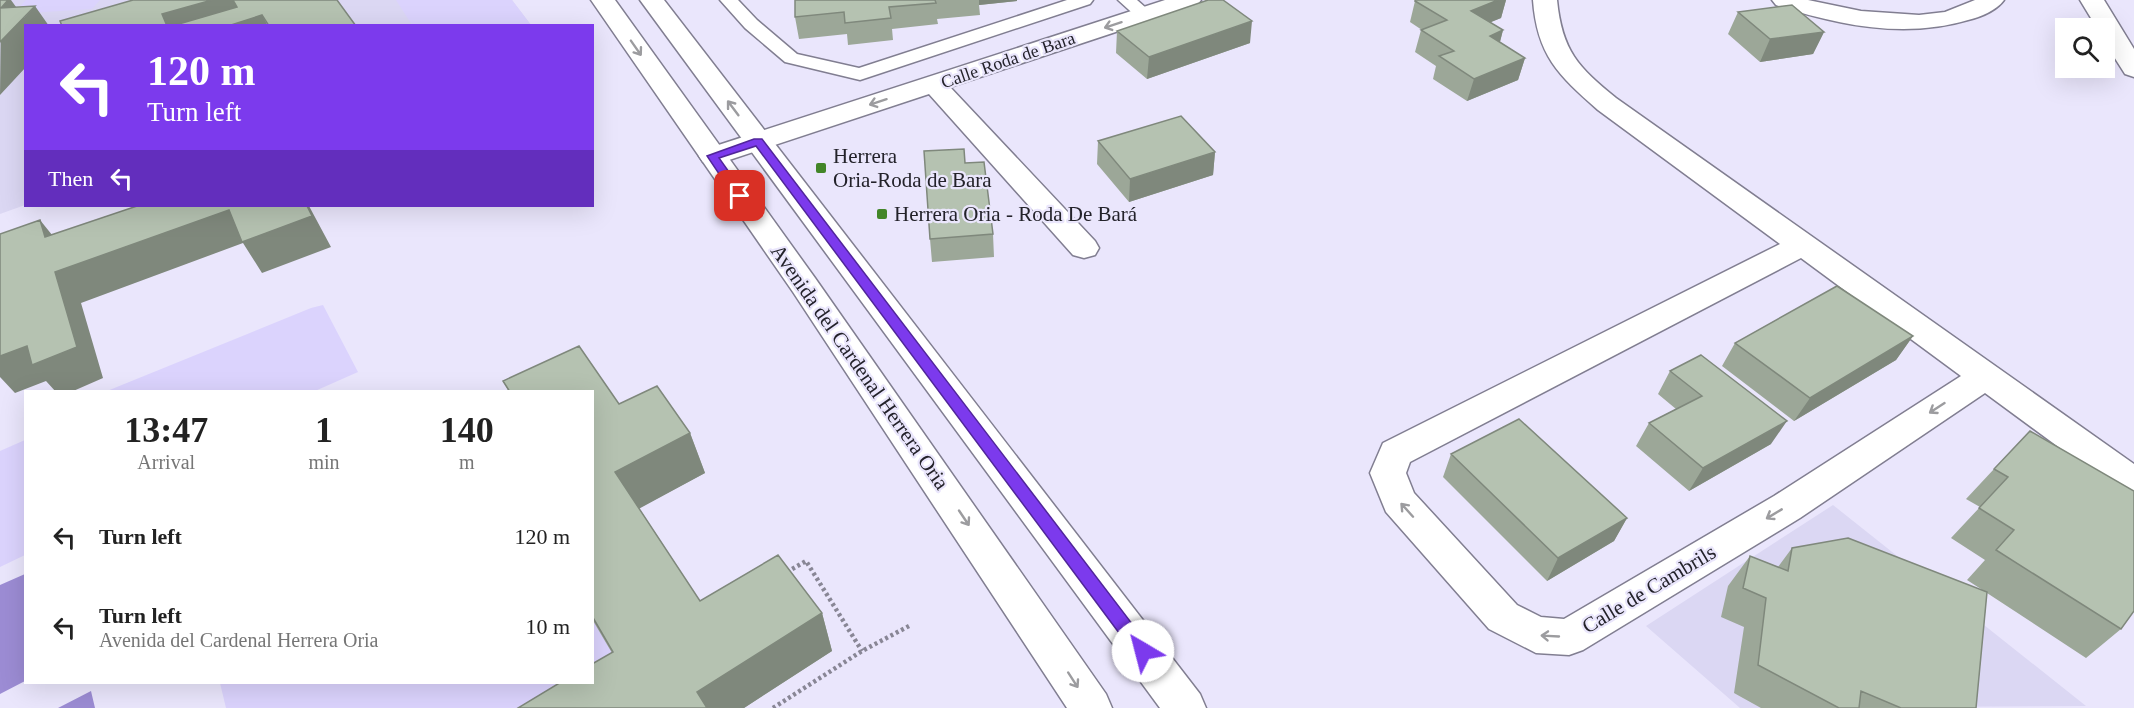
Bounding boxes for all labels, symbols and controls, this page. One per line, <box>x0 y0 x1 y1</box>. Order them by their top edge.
map controls <box>2055 18 2115 78</box>
button: search <box>2055 18 2115 78</box>
one-way arrow <box>1104 20 1123 31</box>
street label: Calle Roda de Bara <box>938 28 1078 92</box>
one-way arrow <box>630 40 642 56</box>
icon: left <box>48 48 126 126</box>
text: 120 m <box>147 48 256 94</box>
text: Turn left <box>147 97 241 127</box>
one-way arrow <box>869 97 888 108</box>
one-way arrow <box>727 100 739 116</box>
place label: Herrera Oria-Roda de Bara <box>833 144 992 192</box>
marker: Herrera Oria-Roda de Bara <box>814 161 828 175</box>
icon: left <box>105 162 138 195</box>
text: Then <box>48 166 93 191</box>
pin <box>714 170 765 221</box>
icon: arrive <box>723 179 756 212</box>
place label: Herrera Oria - Roda De Bará <box>894 202 1138 226</box>
marker: Herrera Oria - Roda De Bará <box>875 207 889 221</box>
street label: Avenida del Cardenal Herrera Oria <box>766 240 954 495</box>
one-way arrow <box>1930 402 1946 414</box>
text: 13:47 <box>124 410 208 450</box>
text: 1 <box>315 410 333 450</box>
text: 140 <box>440 410 494 450</box>
text: Arrival <box>137 451 195 473</box>
text: min <box>308 451 340 473</box>
text: m <box>459 451 475 473</box>
one-way arrow <box>1400 503 1414 518</box>
one-way arrow <box>1766 509 1783 521</box>
one-way arrow <box>958 510 970 526</box>
icon: left <box>48 521 81 554</box>
text: Turn left <box>99 524 182 549</box>
text: 120 m <box>514 524 570 549</box>
street label: Calle de Cambrils <box>1578 540 1720 638</box>
text: Turn left <box>99 603 182 628</box>
icon: left <box>48 611 81 644</box>
text: 10 m <box>525 614 570 639</box>
position arrow <box>1111 619 1175 683</box>
text: Avenida del Cardenal Herrera Oria <box>99 629 378 651</box>
one-way arrow <box>1540 631 1560 642</box>
one-way arrow <box>1067 671 1079 688</box>

